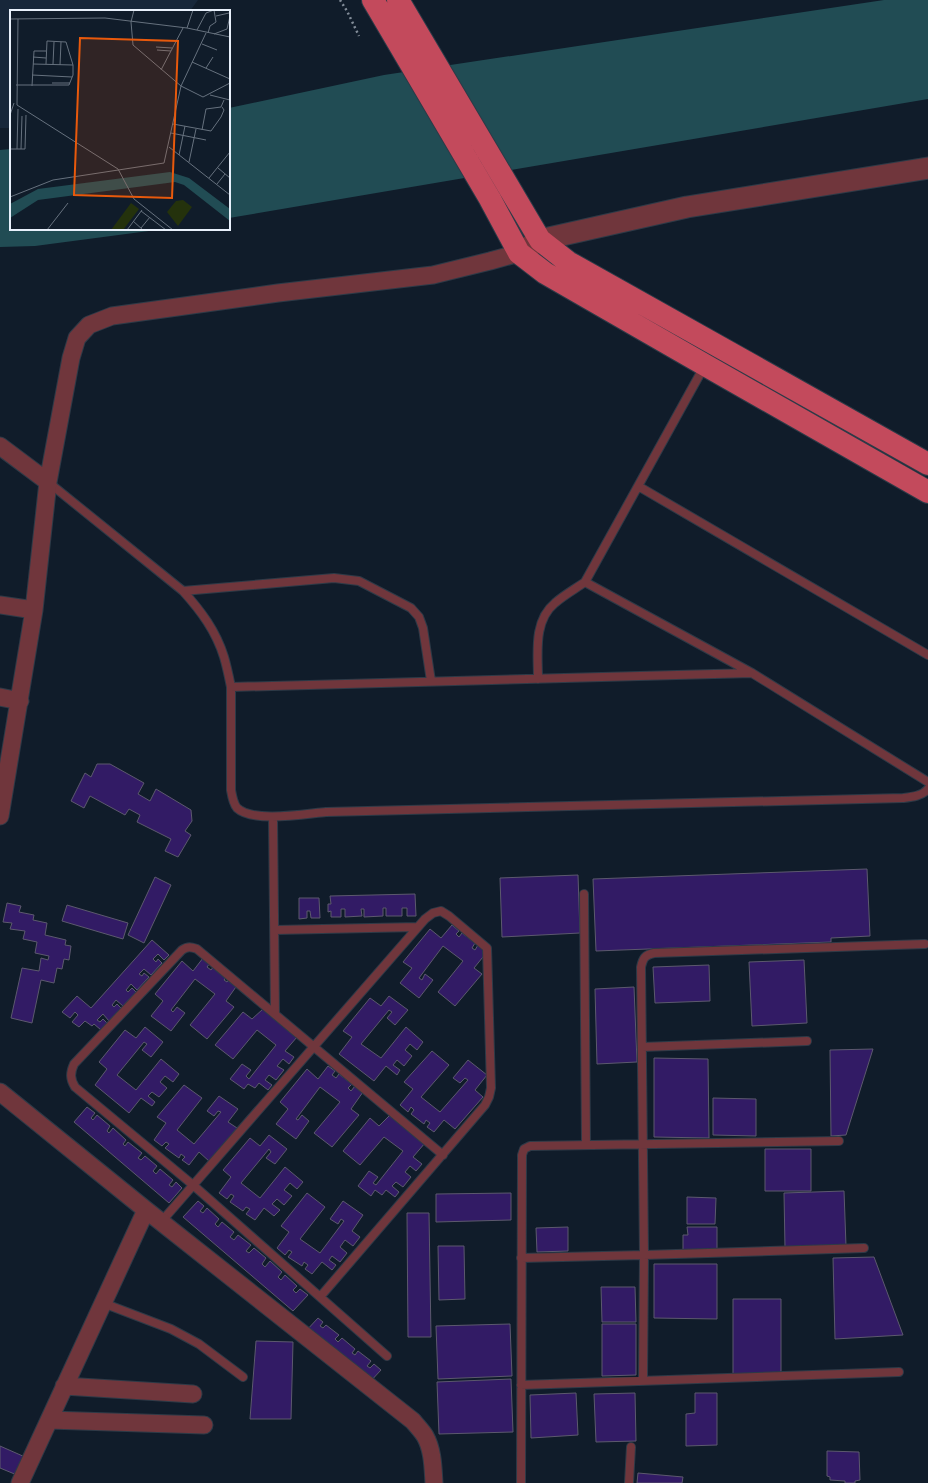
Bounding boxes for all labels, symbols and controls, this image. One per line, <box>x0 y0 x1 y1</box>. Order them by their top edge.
inset map <box>10 10 230 230</box>

